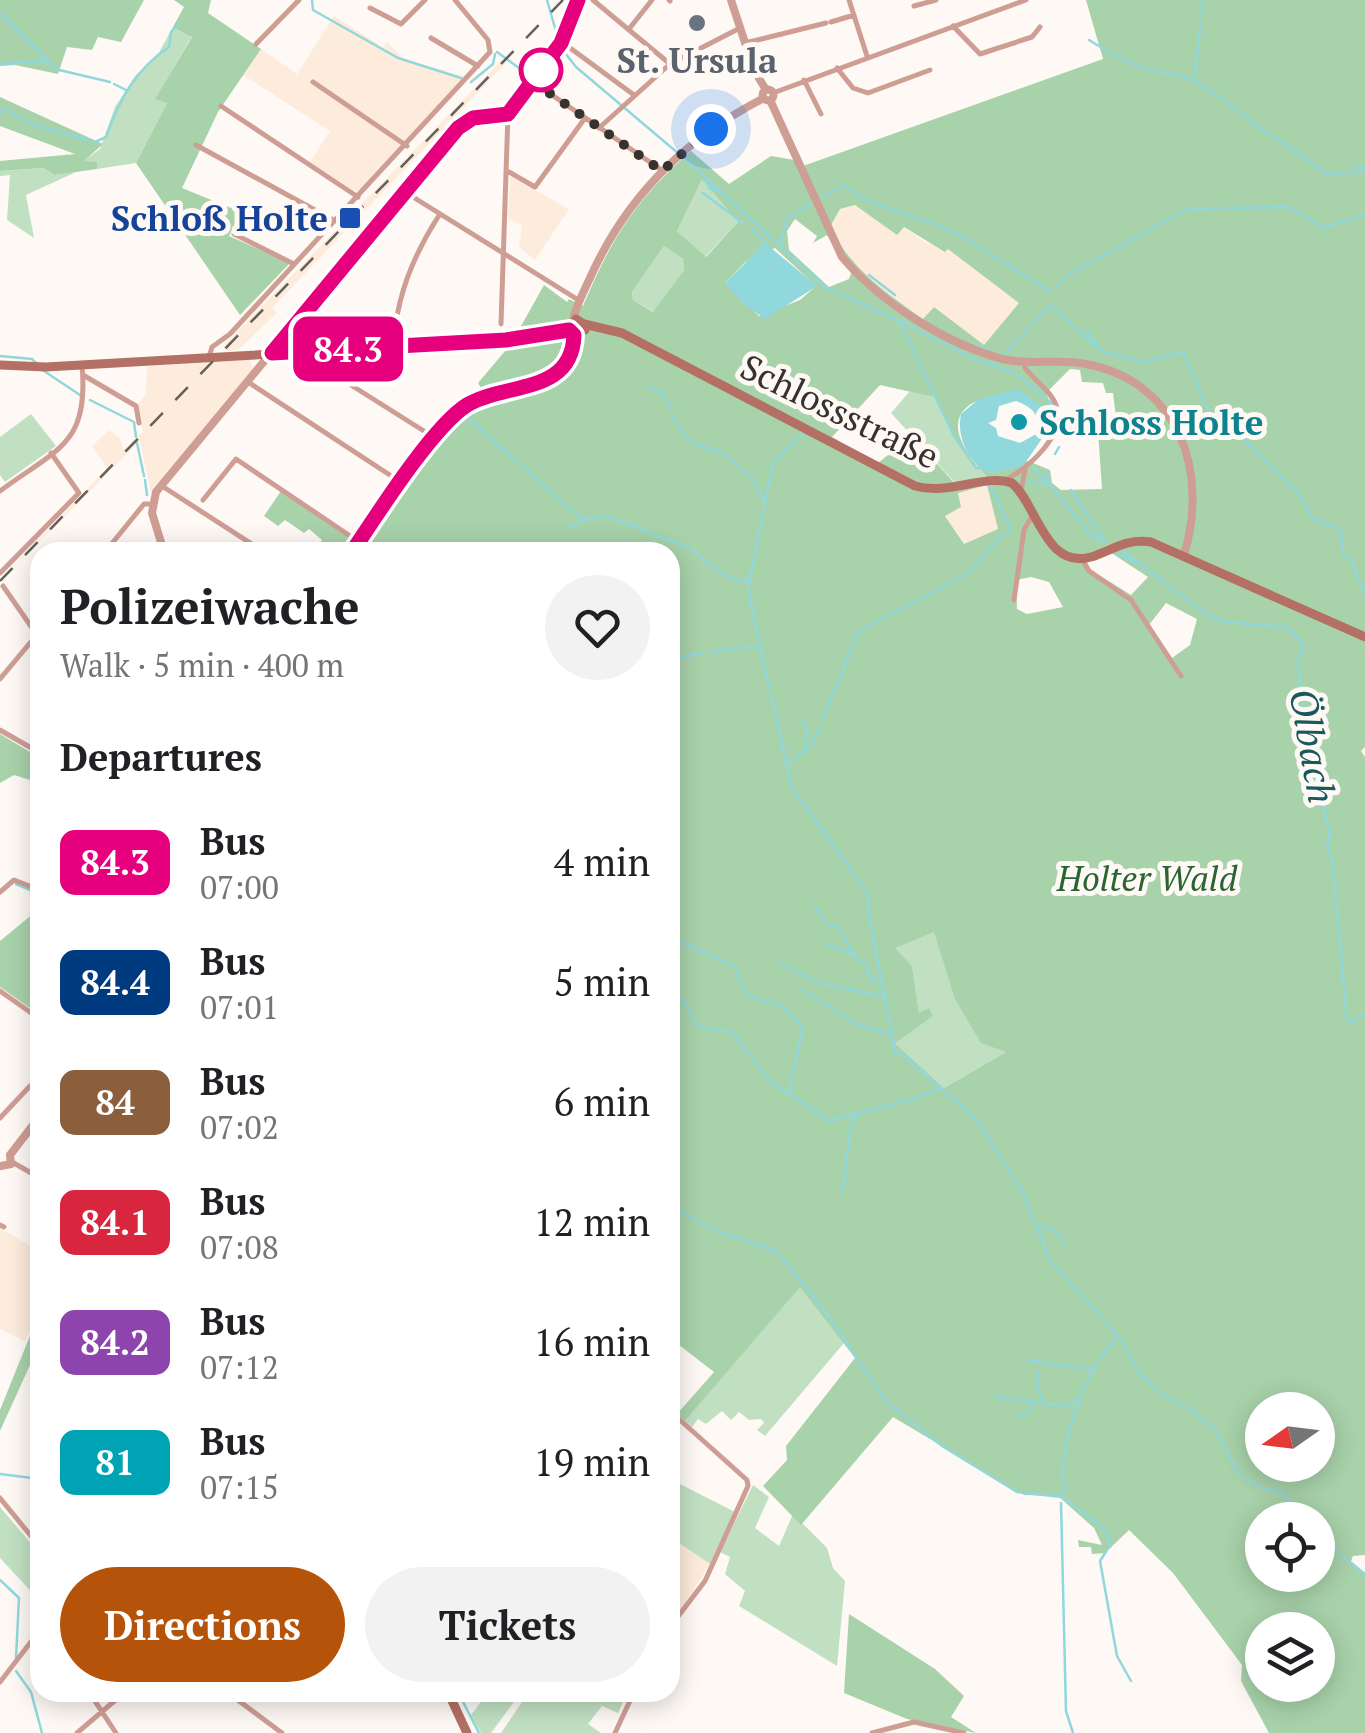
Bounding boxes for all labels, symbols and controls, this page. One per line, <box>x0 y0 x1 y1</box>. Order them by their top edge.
marker: St. Ursula <box>686 12 708 34</box>
place label: St. Ursula <box>617 37 777 83</box>
unlabelled marker <box>520 49 562 91</box>
your location <box>686 104 736 154</box>
place label: Schloß Holte <box>111 195 328 241</box>
marker: Schloß Holte <box>337 205 363 231</box>
line badge: 84.3 <box>278 316 418 382</box>
text: 84.3 <box>313 326 383 372</box>
street label: Schlossstraße <box>733 343 947 479</box>
place label: Schloss Holte <box>1039 399 1263 445</box>
marker: Schloss Holte <box>1008 411 1030 433</box>
text: Polizeiwache <box>60 574 360 638</box>
button: heart <box>545 575 650 680</box>
text: Walk · 5 min · 400 m <box>60 644 344 686</box>
water label: Ölbach <box>1278 685 1348 807</box>
text: Departures <box>60 732 262 782</box>
text: Bus <box>200 816 265 866</box>
text: 4 min <box>554 837 650 887</box>
text: 84.3 <box>80 839 150 885</box>
park label: Holter Wald <box>1056 855 1239 901</box>
text: 07:00 <box>200 866 279 908</box>
text: Bus <box>200 936 265 986</box>
text: 5 min <box>554 957 650 1007</box>
text: 84.4 <box>80 959 150 1005</box>
text: 07:01 <box>200 986 279 1028</box>
text: Bus <box>200 1056 265 1106</box>
text: 6 min <box>554 1077 650 1127</box>
text: 84 <box>95 1079 135 1125</box>
text: 07:02 <box>200 1106 279 1148</box>
text: Bus <box>200 1176 265 1226</box>
text: 12 min <box>533 1197 650 1247</box>
text: 84.1 <box>80 1199 150 1245</box>
text: 07:08 <box>200 1226 279 1268</box>
text: Bus <box>200 1296 265 1346</box>
text: 16 min <box>533 1317 650 1367</box>
text: 84.2 <box>80 1319 150 1365</box>
text: 07:12 <box>200 1346 279 1388</box>
north arrow <box>1245 1392 1335 1482</box>
map controls <box>1245 1392 1335 1702</box>
text: Bus <box>200 1416 265 1466</box>
text: 19 min <box>533 1437 650 1487</box>
text: 81 <box>95 1439 135 1485</box>
text: 07:15 <box>200 1466 279 1508</box>
button: locate <box>1245 1502 1335 1592</box>
button: Directions <box>60 1567 345 1682</box>
button: Tickets <box>365 1567 650 1682</box>
button: layers <box>1245 1612 1335 1702</box>

